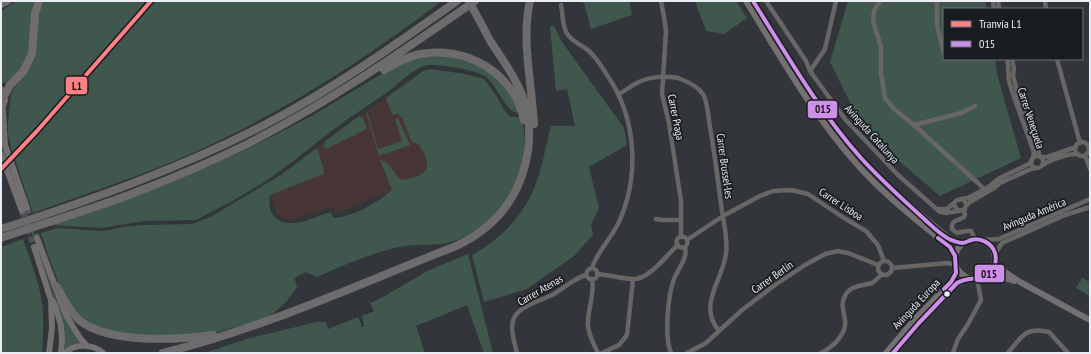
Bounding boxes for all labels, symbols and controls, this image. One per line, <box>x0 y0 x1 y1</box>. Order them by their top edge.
legend <box>943 8 1083 60</box>
text: Tranvía L1 <box>979 16 1022 31</box>
text: 015 <box>979 36 995 51</box>
line badge: L1 <box>65 76 88 95</box>
text: L1 <box>72 79 82 93</box>
street label: Carrer Veneçuela <box>1015 86 1047 150</box>
street label: Carrer Praga <box>665 93 687 141</box>
line badge: 015 <box>807 100 838 119</box>
text: 015 <box>815 102 831 116</box>
street label: Avinguda Catalunya <box>842 102 902 166</box>
street label: Carrer Brussel·les <box>713 132 737 200</box>
street label: Carrer Lisboa <box>816 185 866 223</box>
street label: Avinguda Amèrica <box>1000 194 1068 234</box>
street label: Carrer Berlín <box>748 257 796 296</box>
line badge: 015 <box>974 264 1005 283</box>
text: 015 <box>981 267 997 281</box>
street label: Carrer Atenas <box>515 271 566 309</box>
street label: Avinguda Europa <box>889 276 943 332</box>
unlabelled marker <box>942 289 952 299</box>

